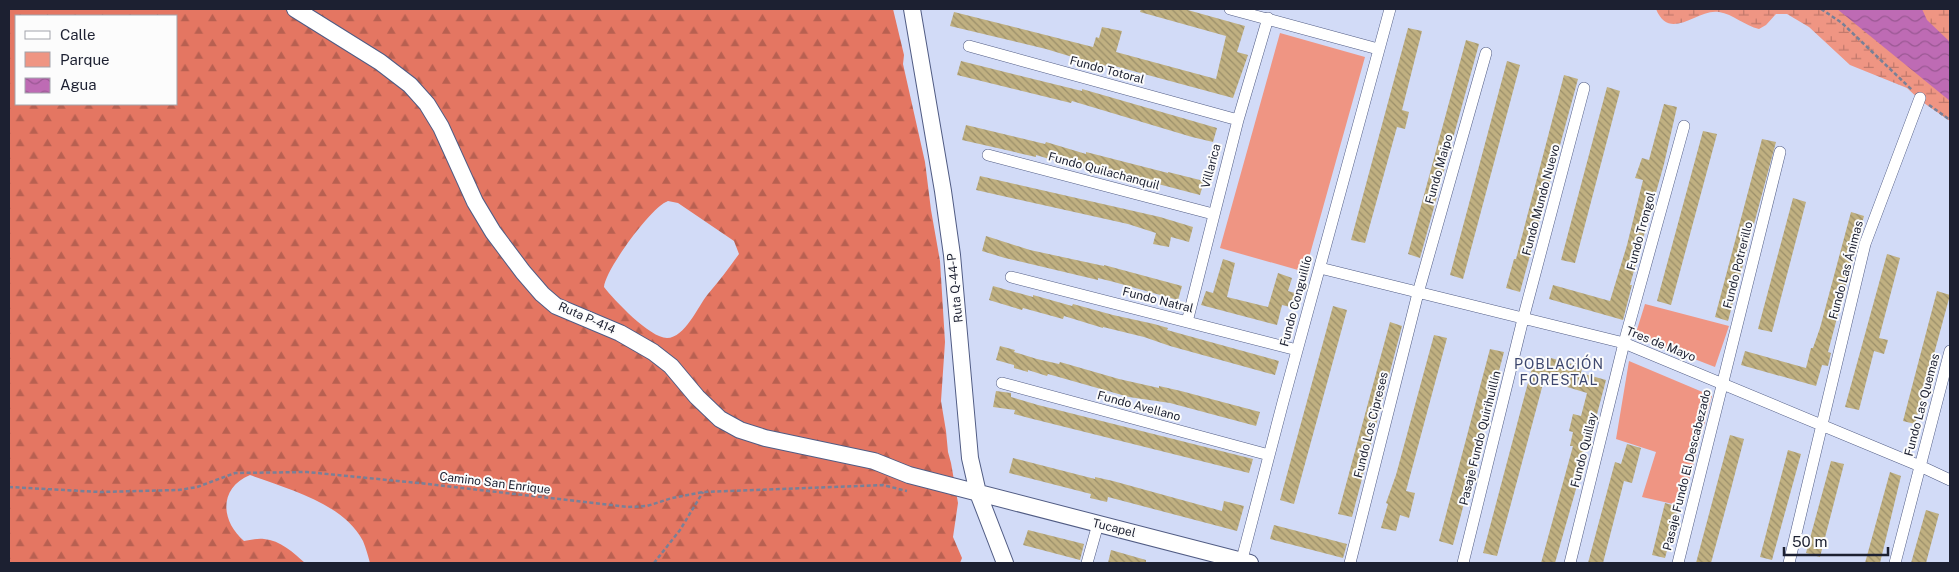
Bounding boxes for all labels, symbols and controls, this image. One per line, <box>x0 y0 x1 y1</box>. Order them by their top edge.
legend <box>15 15 178 105</box>
text: Calle <box>60 26 96 43</box>
text: Parque <box>60 51 110 68</box>
street label: Fundo Totoral <box>1068 53 1146 87</box>
text: Agua <box>60 76 97 93</box>
street label: Fundo Maipo <box>1422 132 1456 206</box>
street label: Villarica <box>1198 142 1224 190</box>
street label: Fundo Mundo Nuevo <box>1519 143 1563 257</box>
street label: Fundo Quilachanquil <box>1047 149 1162 193</box>
street label: Fundo Trongol <box>1624 190 1658 272</box>
street label: Fundo Las Ánimas <box>1826 219 1866 321</box>
street label: Fundo Potrerillo <box>1720 220 1756 310</box>
street label: Ruta Q-44-P <box>944 252 966 324</box>
street label: Fundo Conguillío <box>1277 254 1315 348</box>
street label: Fundo Natral <box>1121 284 1195 316</box>
street label: Ruta P-414 <box>556 299 618 337</box>
street label: Tres de Mayo <box>1624 324 1698 364</box>
street label: Fundo Las Quemas <box>1902 352 1942 458</box>
district label: POBLACIÓN FORESTAL <box>1514 354 1604 388</box>
street label: Pasaje Fundo Quirihuillín <box>1456 369 1504 507</box>
street label: Fundo Los Cipreses <box>1351 370 1391 480</box>
street label: Fundo Avellano <box>1096 388 1182 424</box>
street label: Pasaje Fundo El Descabezado <box>1660 388 1714 552</box>
street label: Fundo Quillay <box>1568 411 1600 489</box>
street label: Camino San Enrique <box>439 469 552 497</box>
street label: Tucapel <box>1091 516 1137 540</box>
scale bar <box>1784 524 1888 556</box>
text: 50 m <box>1792 533 1827 550</box>

